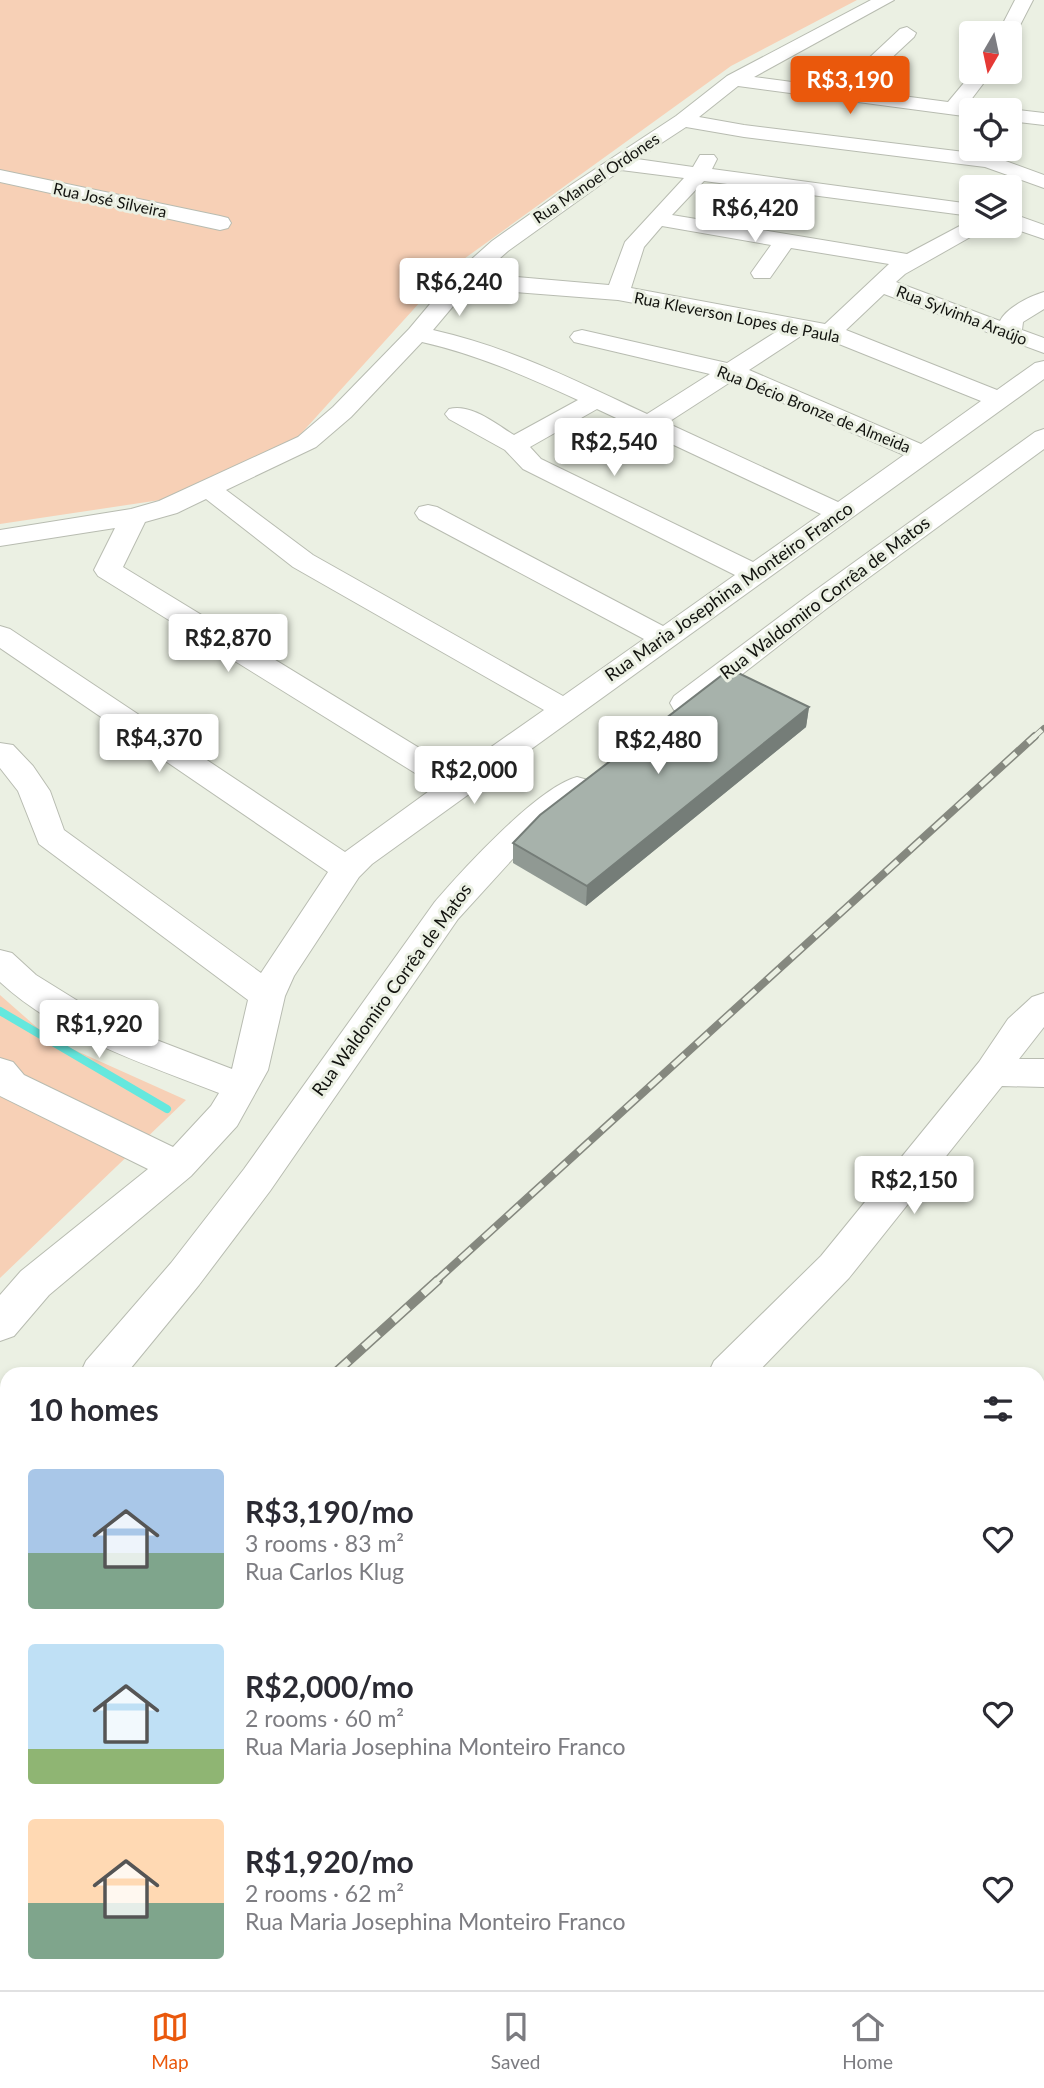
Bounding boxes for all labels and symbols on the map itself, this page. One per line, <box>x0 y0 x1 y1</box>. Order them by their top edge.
north arrow <box>959 21 1022 84</box>
pin: R$3,190 <box>785 57 915 116</box>
street label: Rua Manoel Ordones <box>529 128 662 227</box>
street label: Rua José Silveira <box>52 178 169 221</box>
pin: R$6,420 <box>690 184 820 244</box>
pin: R$6,240 <box>394 258 524 318</box>
street label: Rua Sylvinha Araújo <box>894 281 1030 348</box>
street label: Rua Kleverson Lopes de Paula <box>633 287 842 346</box>
street label: Rua Décio Bronze de Almeida <box>715 361 914 456</box>
pin: R$2,540 <box>549 419 679 478</box>
street label: Rua Maria Josephina Monteiro Franco <box>600 497 857 686</box>
street label: Rua Waldomiro Corrêa de Matos <box>715 511 934 683</box>
pin: R$2,870 <box>163 614 293 674</box>
pin: R$4,370 <box>94 714 224 774</box>
pin: R$2,480 <box>593 716 723 776</box>
pin: R$2,000 <box>409 746 539 806</box>
street label: Rua Waldomiro Corrêa de Matos <box>307 879 476 1100</box>
pin: R$1,920 <box>34 1000 164 1060</box>
pin: R$2,150 <box>849 1156 979 1216</box>

